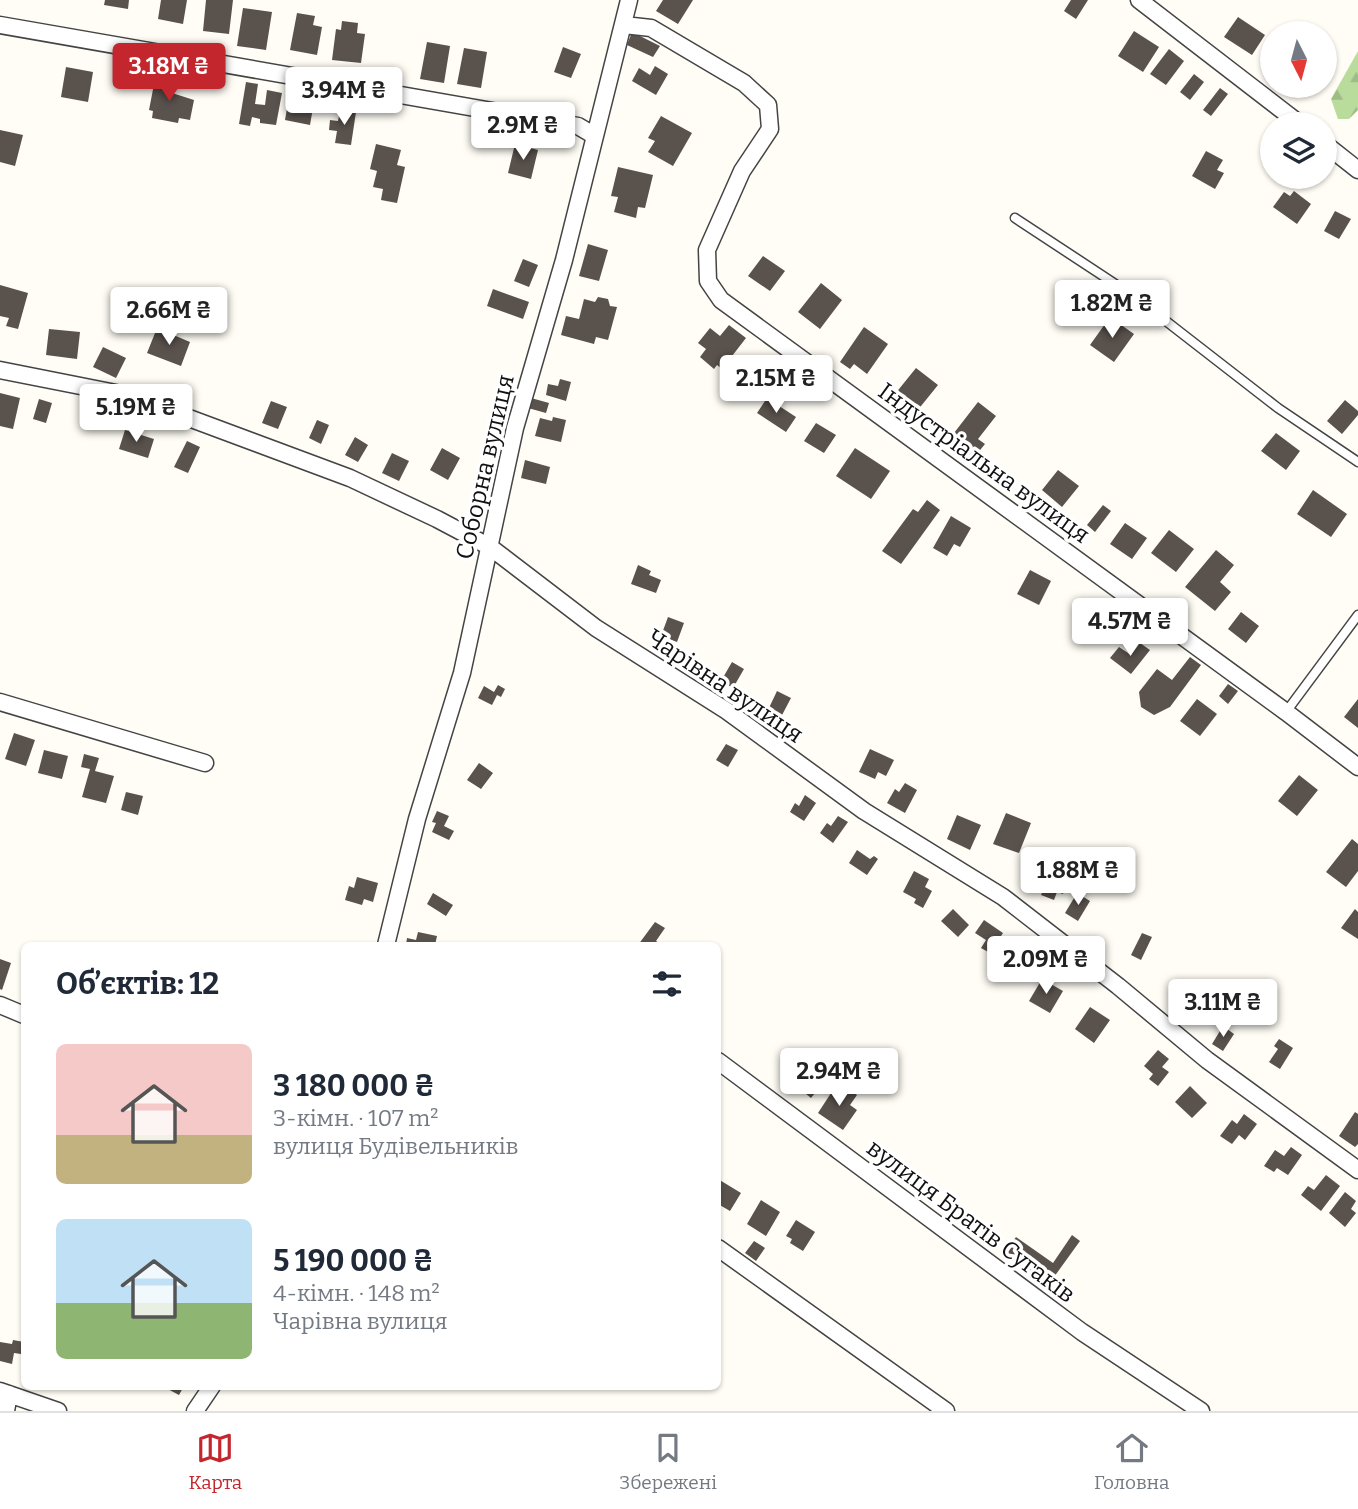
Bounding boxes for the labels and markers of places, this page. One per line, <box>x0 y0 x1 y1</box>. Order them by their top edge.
pin: 3.18M ₴ <box>104 43 234 103</box>
pin: 3.94M ₴ <box>279 68 409 127</box>
pin: 2.9M ₴ <box>466 102 580 162</box>
pin: 1.82M ₴ <box>1047 280 1177 340</box>
pin: 2.66M ₴ <box>104 288 234 347</box>
pin: 2.15M ₴ <box>711 356 841 415</box>
pin: 5.19M ₴ <box>71 384 201 444</box>
pin: 4.57M ₴ <box>1065 598 1195 658</box>
pin: 1.88M ₴ <box>1013 848 1143 907</box>
pin: 2.09M ₴ <box>981 936 1111 996</box>
pin: 3.11M ₴ <box>1158 979 1288 1039</box>
pin: 2.94M ₴ <box>774 1048 904 1108</box>

